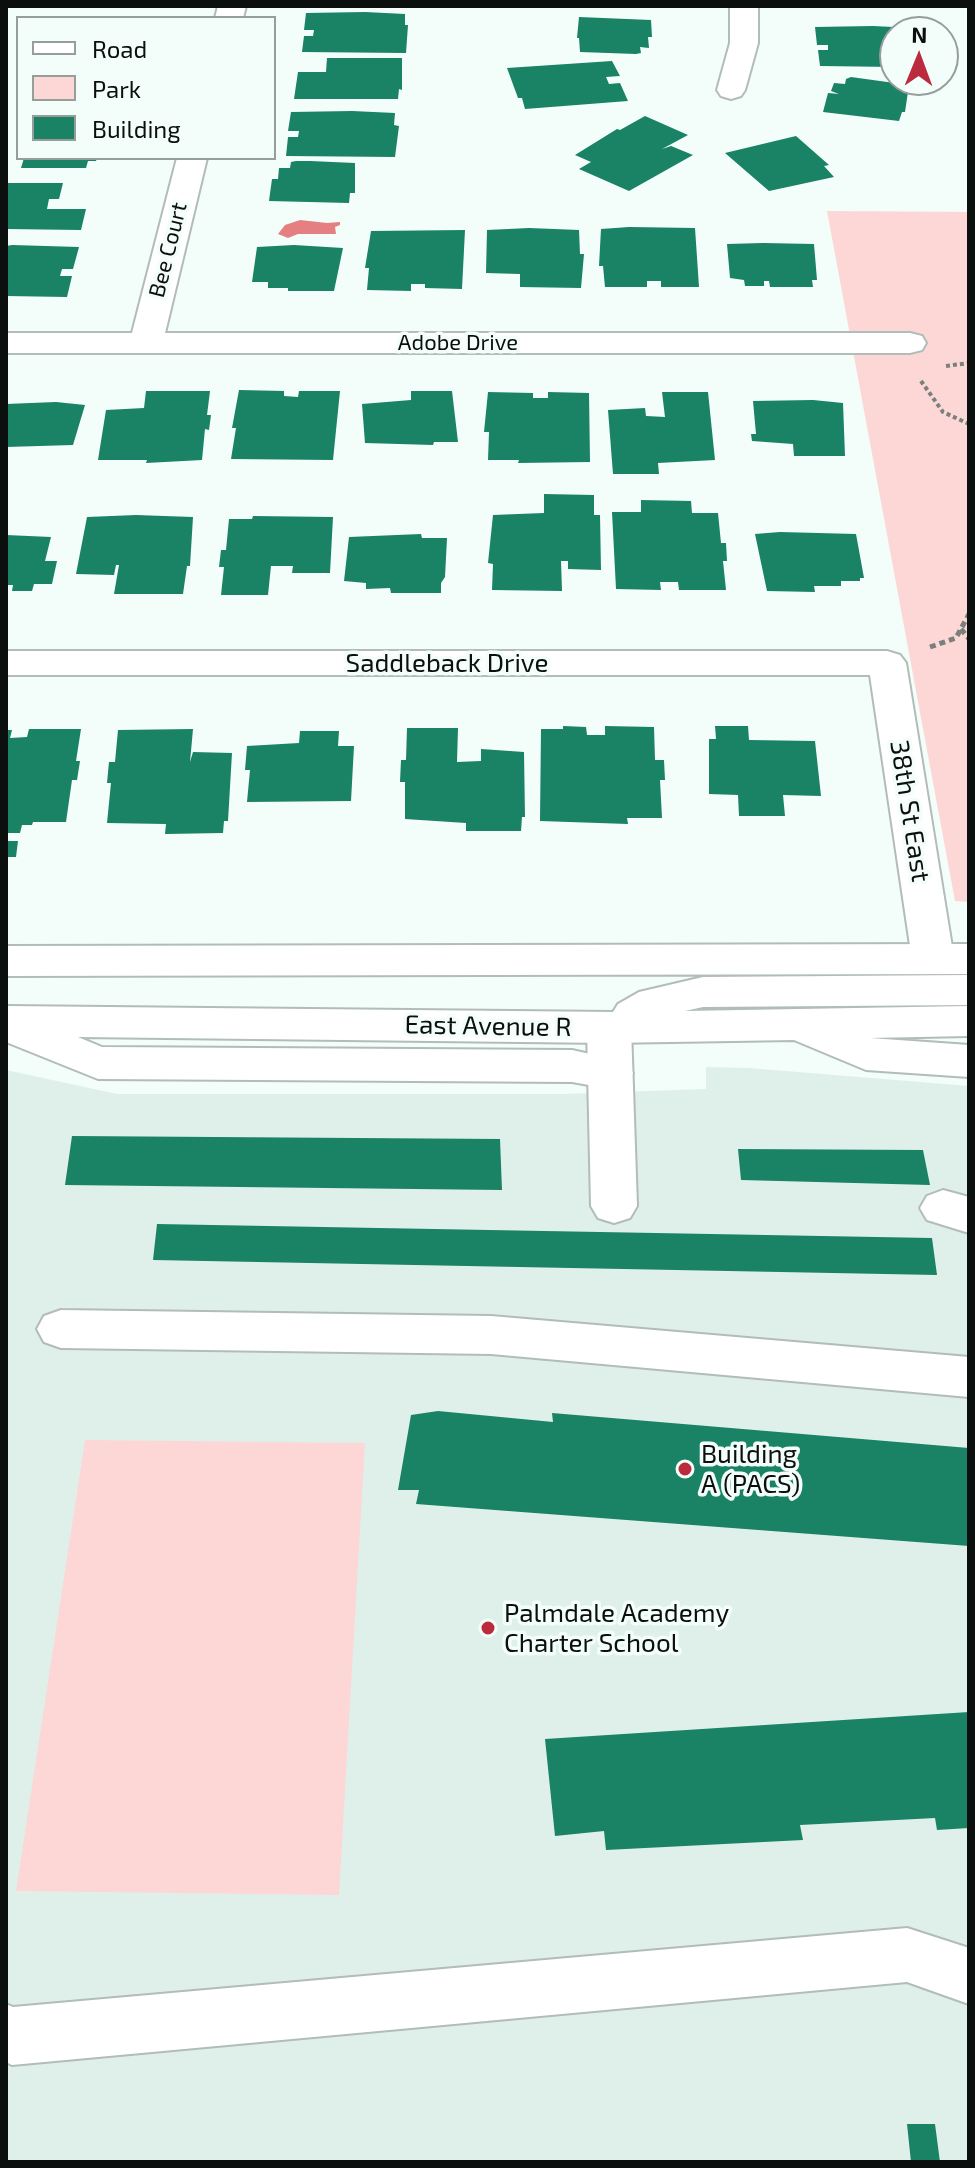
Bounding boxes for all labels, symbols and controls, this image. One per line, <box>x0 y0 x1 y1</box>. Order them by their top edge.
legend <box>16 16 276 160</box>
north arrow <box>879 16 959 96</box>
text: N <box>911 21 928 47</box>
text: Road <box>92 34 147 63</box>
text: Park <box>92 74 141 103</box>
text: Building <box>92 114 181 143</box>
street label: Bee Court <box>143 200 193 300</box>
street label: Adobe Drive <box>398 330 518 356</box>
street label: Saddleback Drive <box>346 647 548 679</box>
street label: 38th St East <box>883 738 937 884</box>
street label: East Avenue R <box>404 1009 572 1043</box>
place label: Building A (PACS) <box>701 1438 800 1500</box>
marker: Building A (PACS) <box>676 1460 694 1478</box>
place label: Palmdale Academy Charter School <box>504 1597 729 1658</box>
marker: Palmdale Academy Charter School <box>479 1619 497 1637</box>

